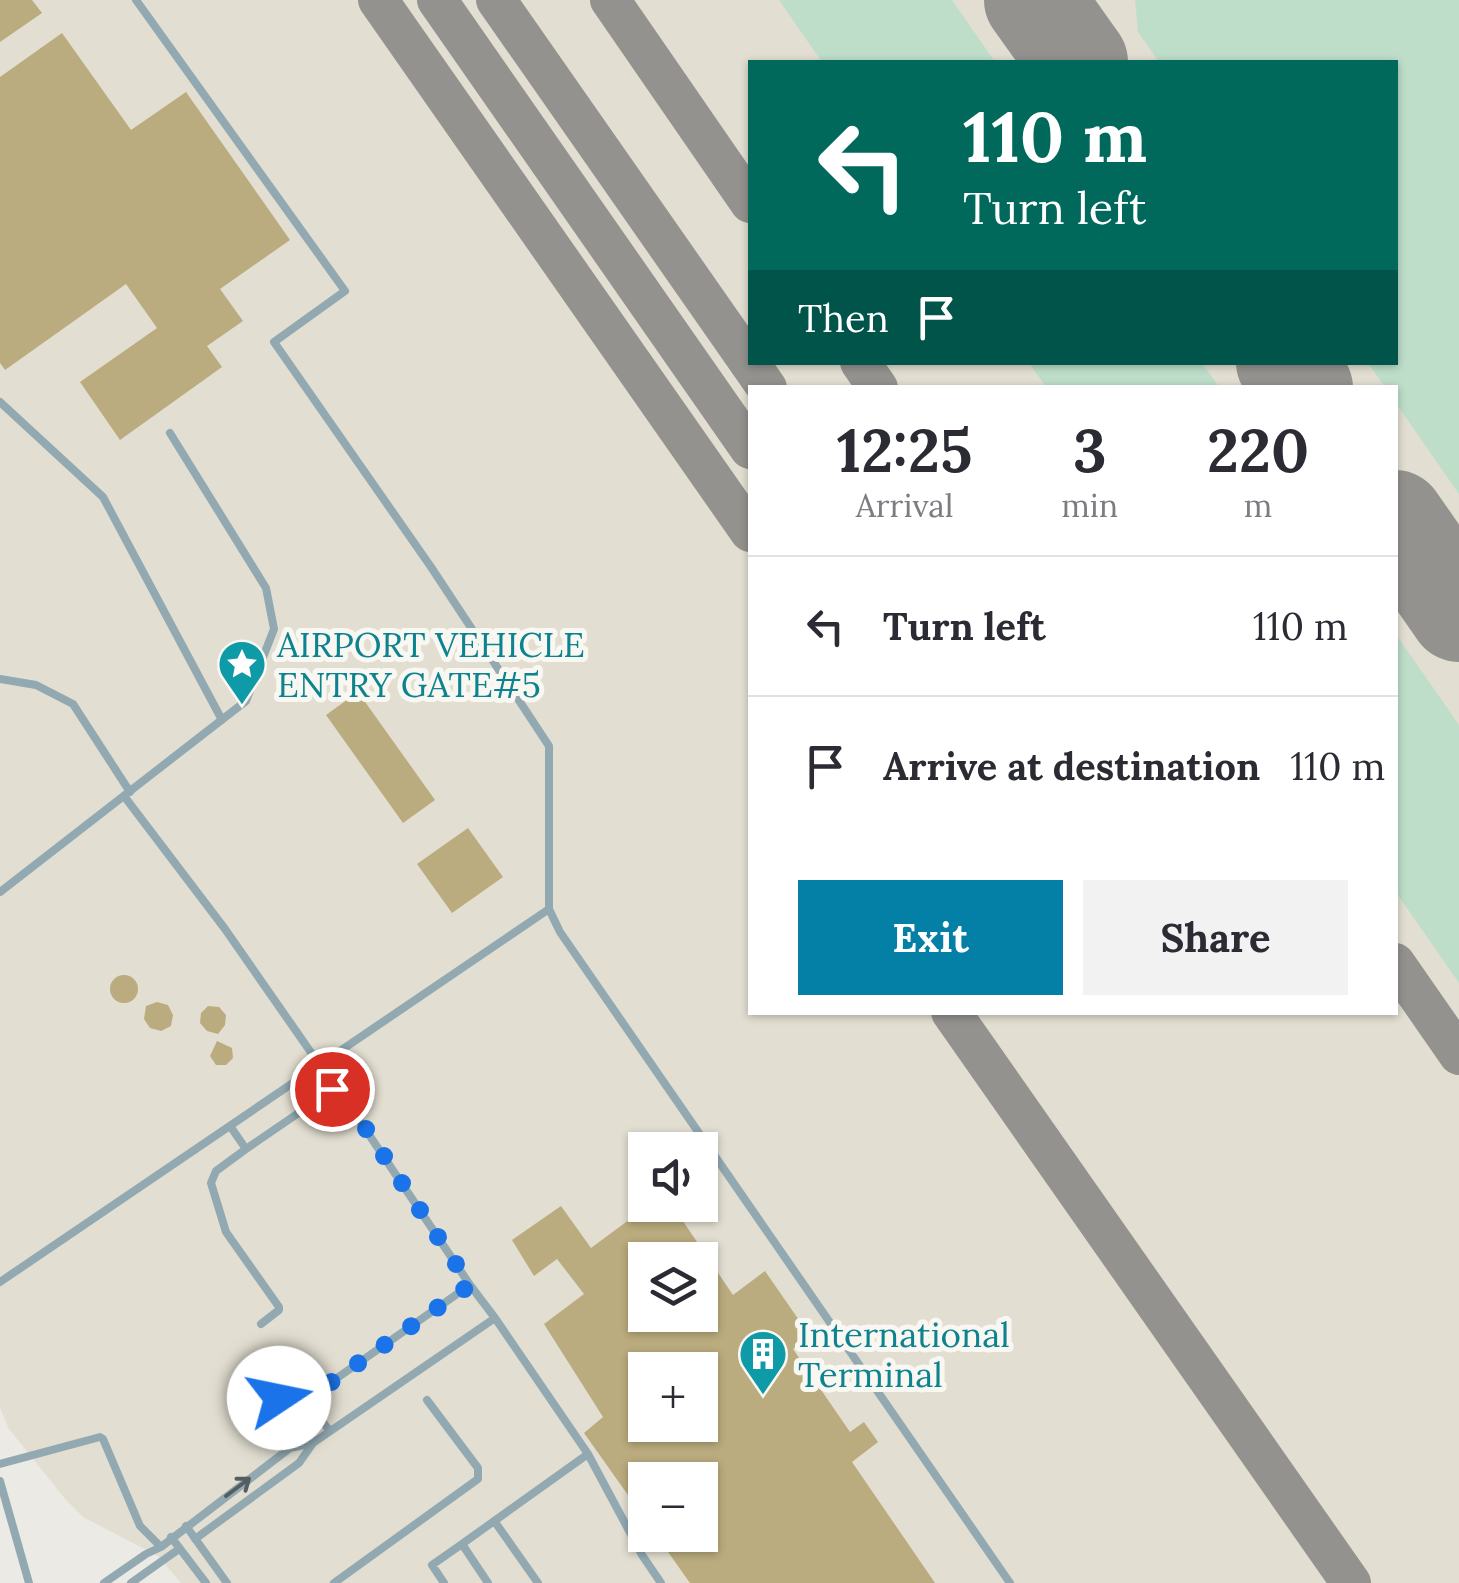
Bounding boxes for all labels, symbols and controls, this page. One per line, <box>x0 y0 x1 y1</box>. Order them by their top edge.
text: 110 m <box>963 92 1147 181</box>
icon: left <box>798 100 928 230</box>
text: Turn left <box>963 179 1146 236</box>
icon: arrive <box>909 290 964 345</box>
text: Then <box>798 294 889 342</box>
text: 12:25 <box>837 412 973 488</box>
text: 3 <box>1073 412 1107 488</box>
text: 220 <box>1207 412 1309 488</box>
text: Arrival <box>856 485 954 526</box>
text: min <box>1061 485 1118 526</box>
text: m <box>1244 485 1272 526</box>
icon: left <box>798 599 853 654</box>
text: Turn left <box>883 602 1046 650</box>
text: 110 m <box>1253 602 1348 650</box>
place label: AIRPORT VEHICLE ENTRY GATE#5 <box>276 622 585 707</box>
place icon: AIRPORT VEHICLE ENTRY GATE#5 <box>216 638 268 706</box>
icon: arrive <box>798 739 853 794</box>
text: Arrive at destination <box>883 742 1260 790</box>
text: 110 m <box>1290 742 1385 790</box>
button: Exit <box>798 880 1063 995</box>
button: Share <box>1083 880 1348 995</box>
pin <box>290 1047 375 1132</box>
icon: arrive <box>305 1062 360 1117</box>
map controls <box>628 1132 718 1552</box>
button: sound <box>628 1132 718 1222</box>
button: layers <box>628 1242 718 1332</box>
place label: International Terminal <box>798 1312 1010 1397</box>
building icon: International Terminal <box>737 1328 789 1396</box>
position arrow <box>227 1346 331 1450</box>
button: + <box>628 1352 718 1442</box>
button: − <box>628 1462 718 1552</box>
one-way arrow <box>224 1476 251 1497</box>

